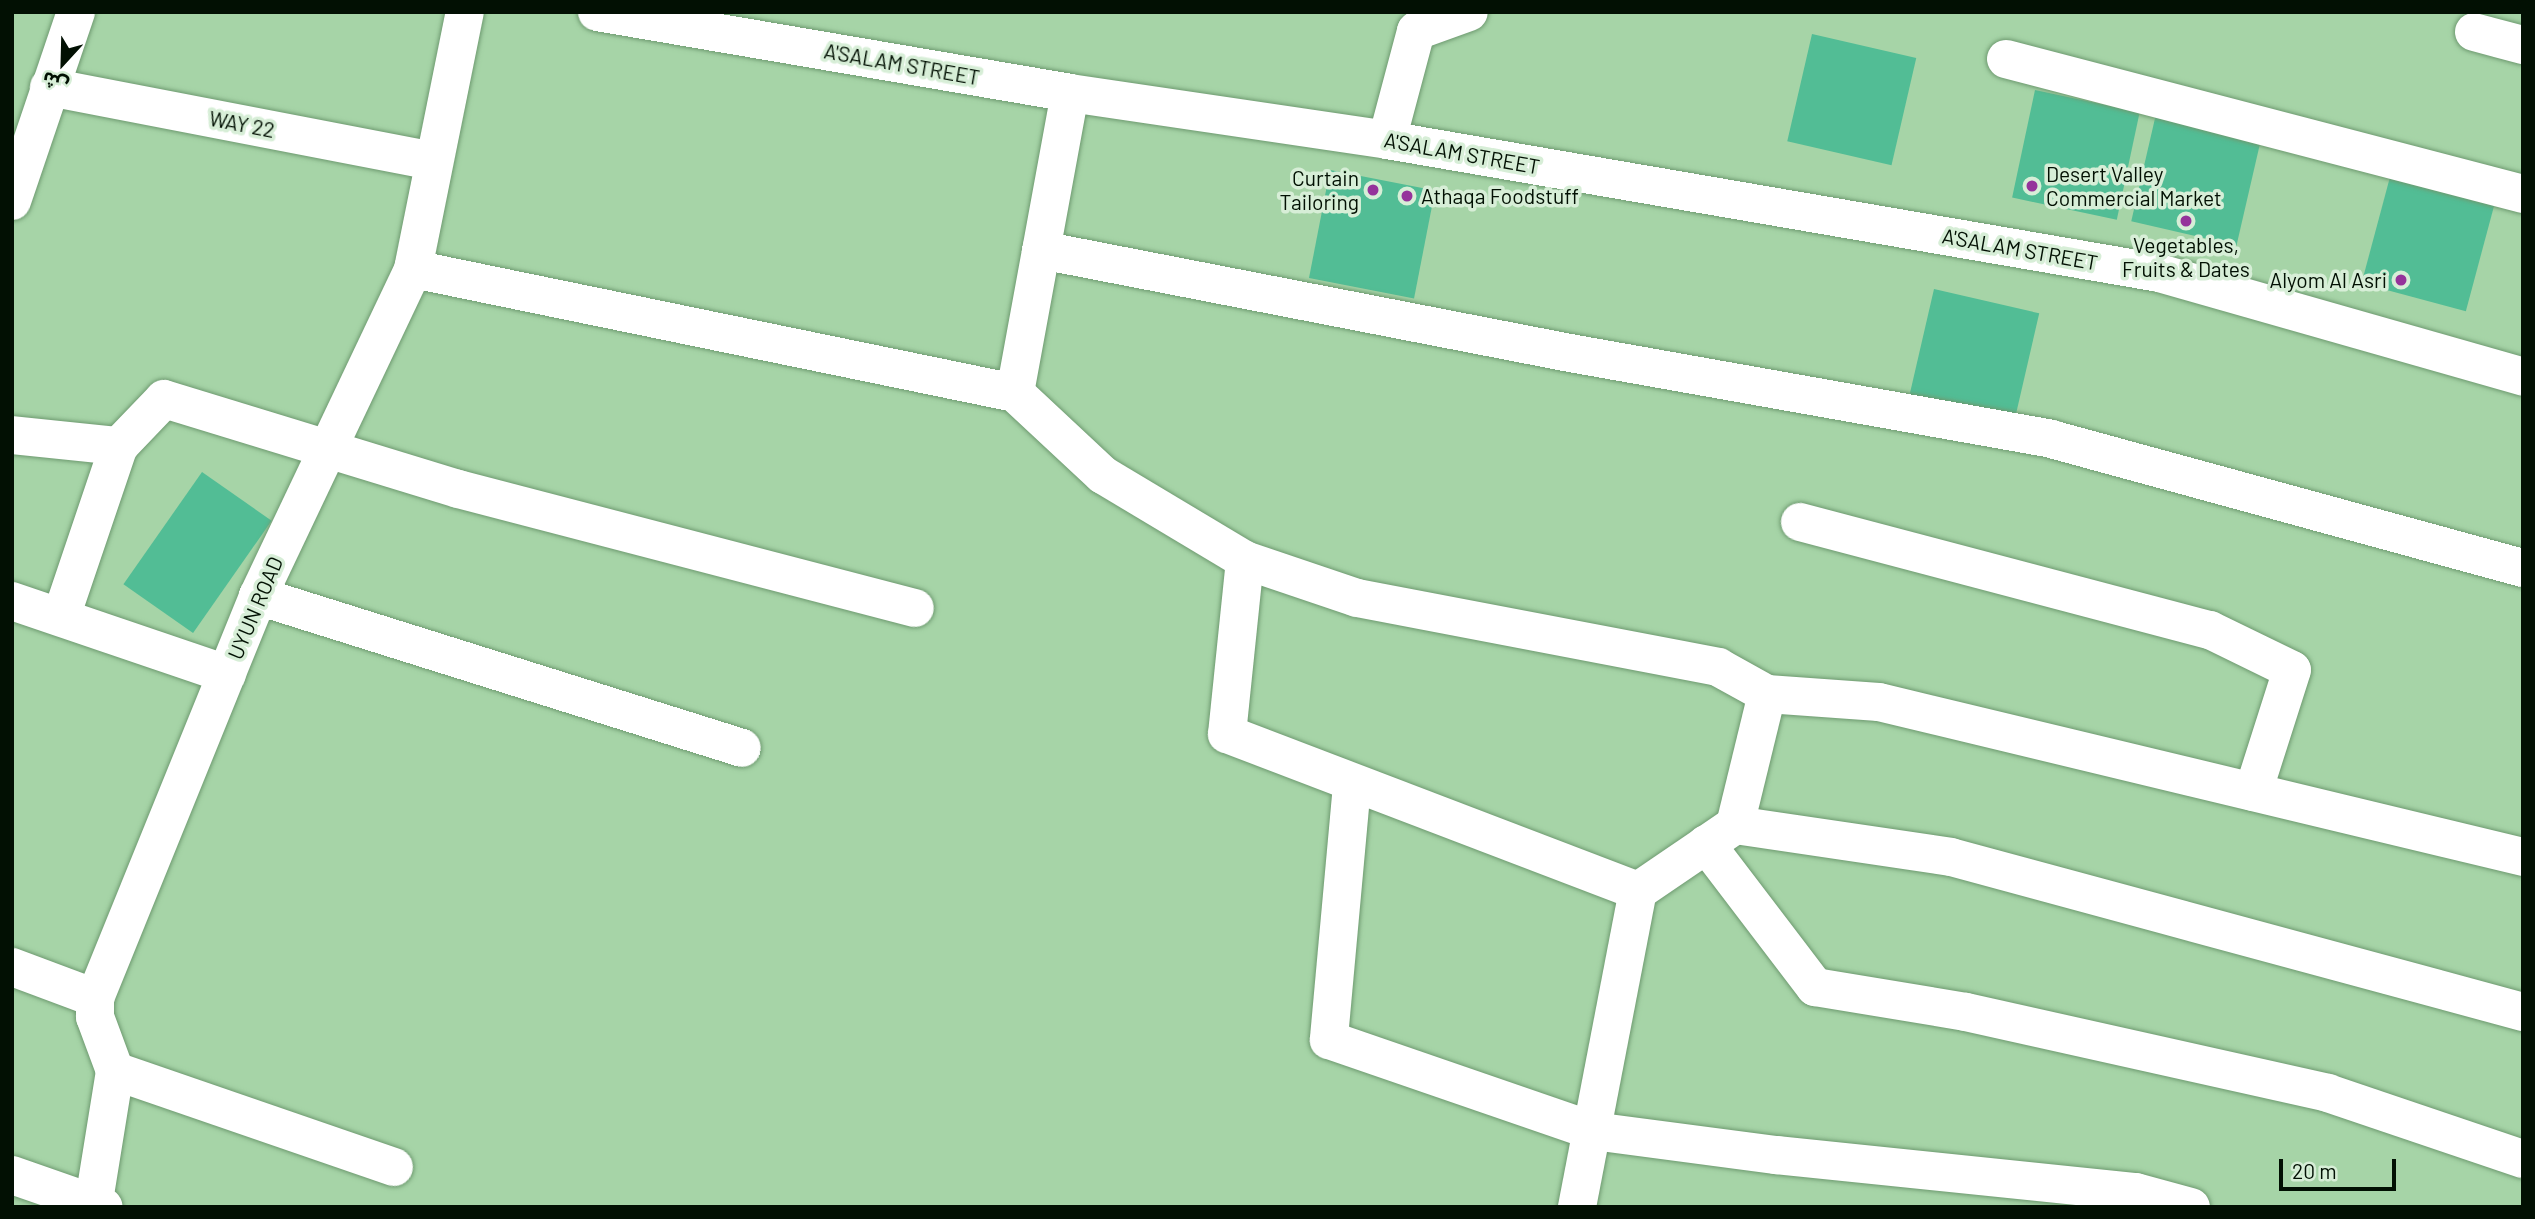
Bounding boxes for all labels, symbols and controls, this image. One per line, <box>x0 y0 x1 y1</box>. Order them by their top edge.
north arrow <box>28 28 98 98</box>
street label: A'SALAM STREET <box>822 38 982 90</box>
text: ش <box>39 67 71 98</box>
street label: WAY 22 <box>207 105 277 143</box>
street label: A'SALAM STREET <box>1382 127 1542 179</box>
place label: Desert Valley Commercial Market <box>2046 161 2222 211</box>
place label: Curtain Tailoring <box>1279 165 1359 215</box>
marker: Desert Valley Commercial Market <box>2024 178 2040 194</box>
marker: Curtain Tailoring <box>1365 182 1381 198</box>
place label: Athaqa Foodstuff <box>1421 183 1579 209</box>
marker: Athaqa Foodstuff <box>1399 188 1415 204</box>
marker: Vegetables, Fruits & Dates <box>2178 213 2194 229</box>
street label: A'SALAM STREET <box>1940 223 2100 275</box>
place label: Vegetables, Fruits & Dates <box>2122 232 2250 282</box>
place label: Alyom Al Asri <box>2269 267 2387 293</box>
marker: Alyom Al Asri <box>2393 272 2409 288</box>
street label: UYUN ROAD <box>222 553 288 663</box>
scale bar <box>2283 1146 2400 1190</box>
text: 20 m <box>2292 1158 2337 1183</box>

